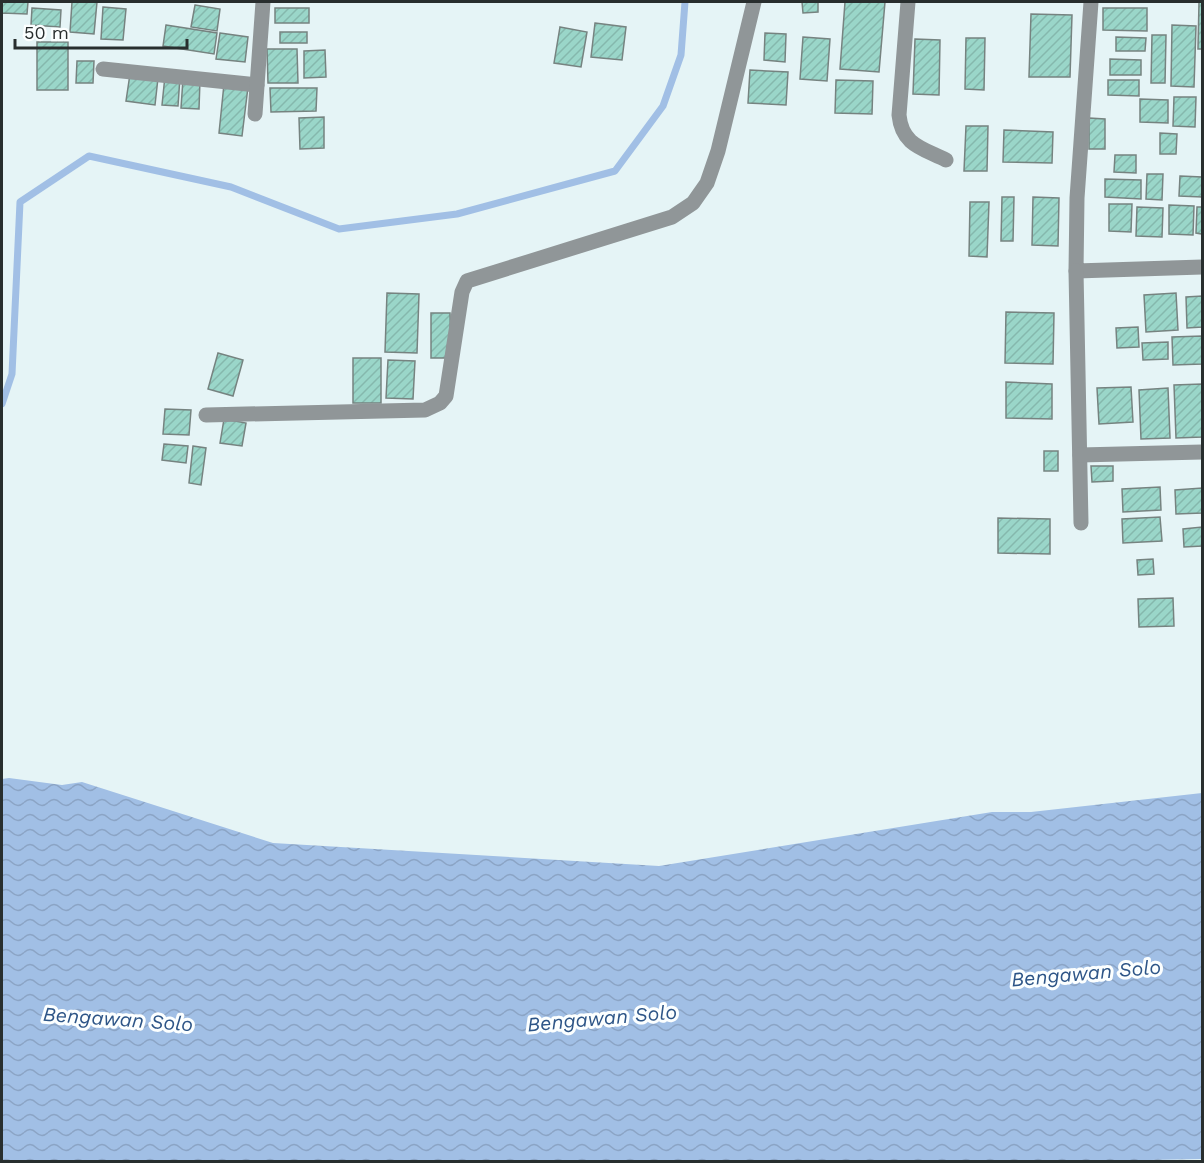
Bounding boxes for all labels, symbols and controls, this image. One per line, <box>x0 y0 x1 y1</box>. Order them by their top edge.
scale bar <box>15 12 188 50</box>
text: 50 m <box>24 22 69 43</box>
water label: Bengawan Solo <box>1010 954 1162 992</box>
water label: Bengawan Solo <box>526 999 678 1037</box>
water label: Bengawan Solo <box>42 1002 194 1036</box>

